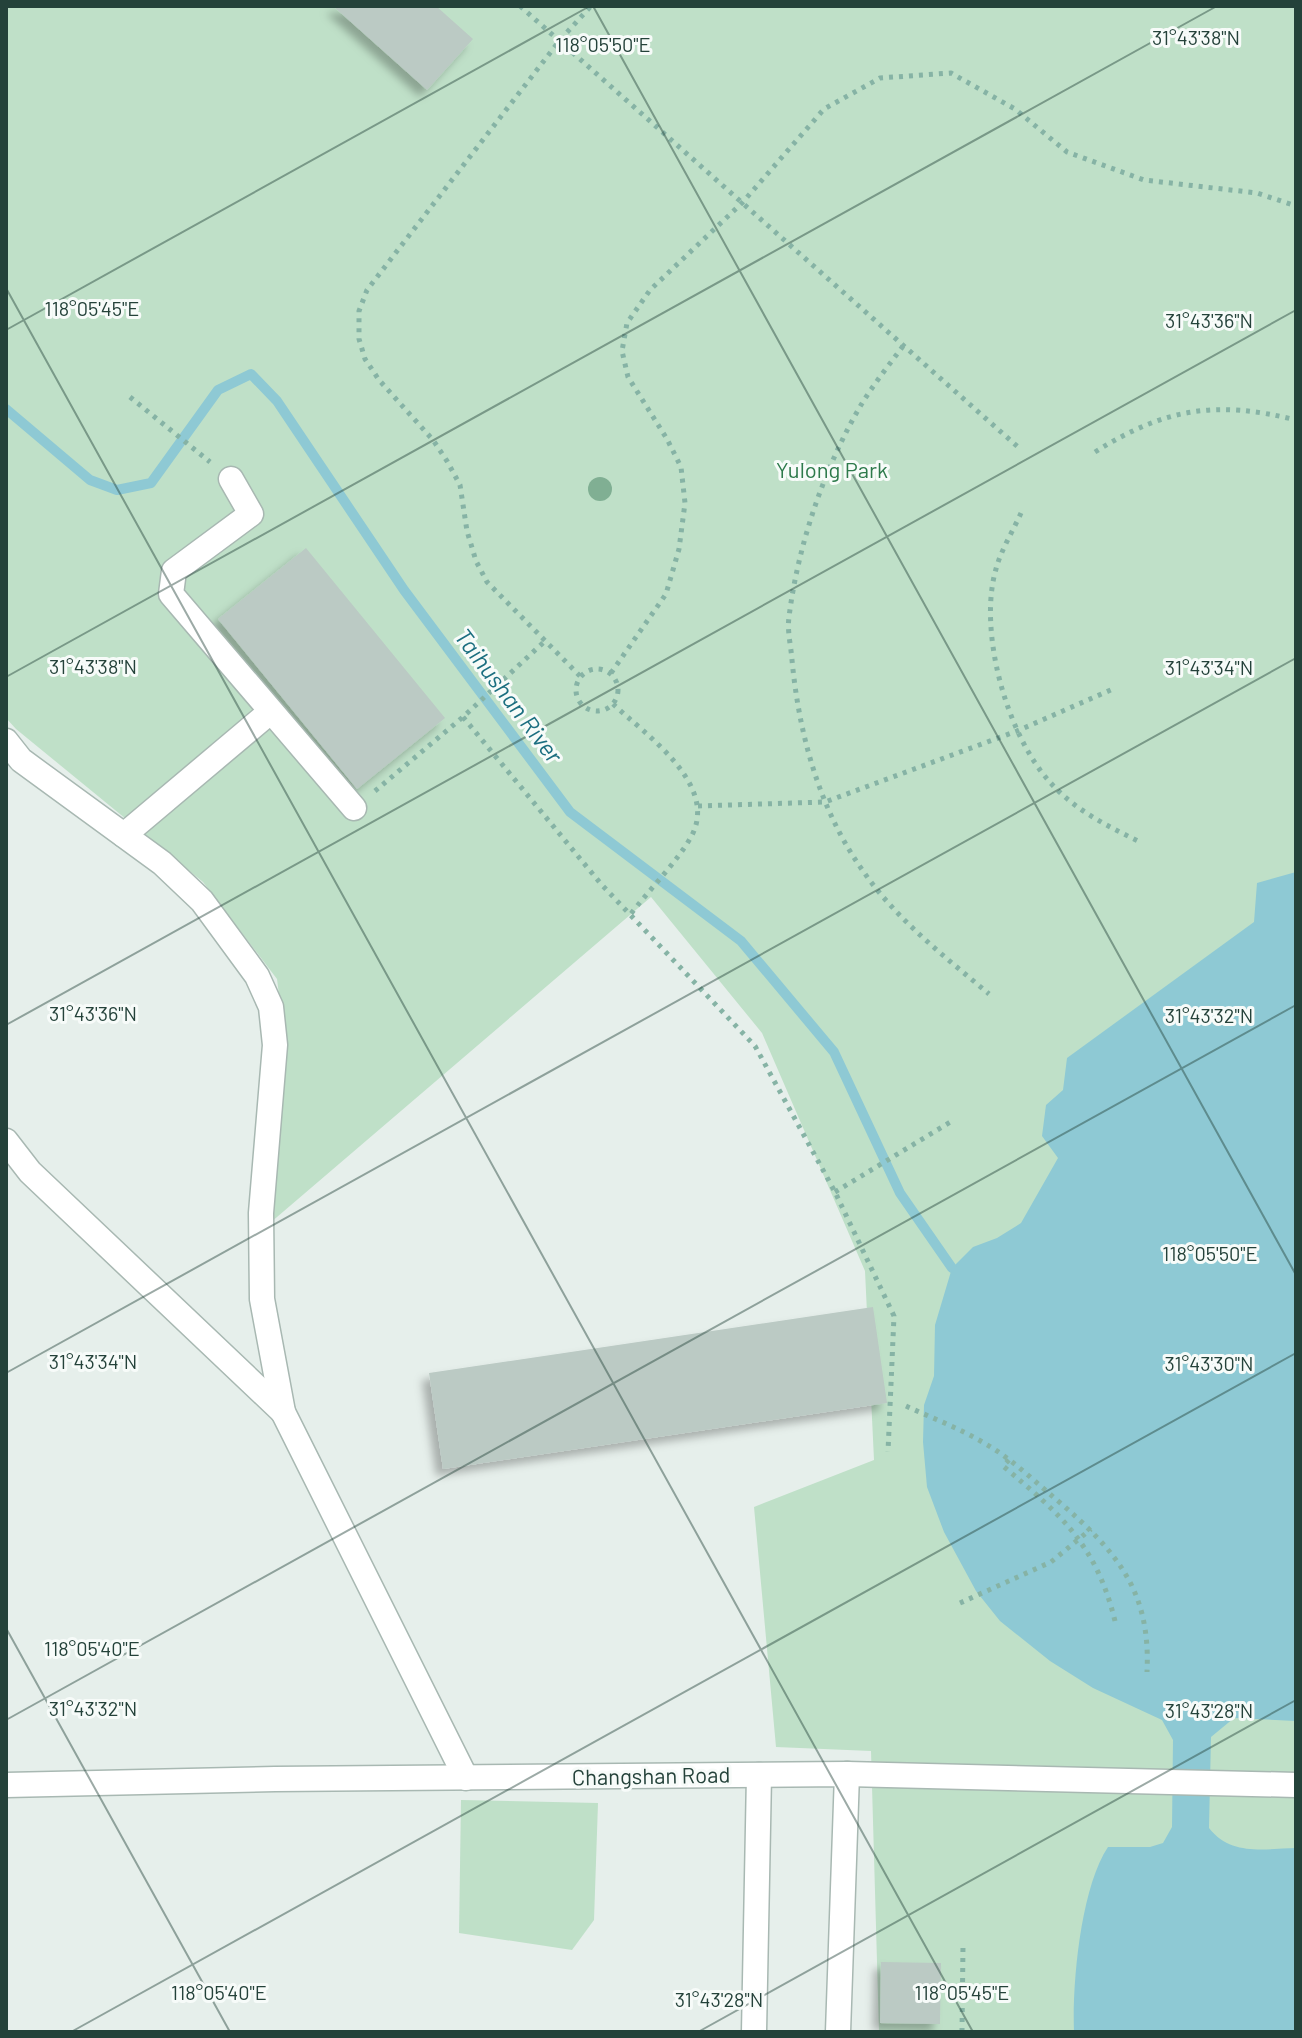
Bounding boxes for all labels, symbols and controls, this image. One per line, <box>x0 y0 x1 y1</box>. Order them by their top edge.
text: 31°43'38"N <box>1152 25 1240 49</box>
text: 118°05'50"E <box>555 32 651 56</box>
text: 118°05'45"E <box>45 296 139 320</box>
text: 31°43'36"N <box>1165 308 1253 332</box>
park label: Yulong Park <box>776 456 888 482</box>
water label: Taihushan River <box>449 622 570 769</box>
text: 31°43'38"N <box>49 654 137 678</box>
text: 31°43'34"N <box>1165 655 1253 679</box>
text: 31°43'36"N <box>49 1001 137 1025</box>
text: 31°43'32"N <box>1165 1003 1253 1027</box>
text: 118°05'50"E <box>1162 1241 1258 1265</box>
text: 31°43'34"N <box>49 1349 137 1373</box>
text: 31°43'30"N <box>1164 1351 1254 1375</box>
text: 118°05'40"E <box>44 1636 140 1660</box>
text: 31°43'32"N <box>49 1696 137 1720</box>
text: 31°43'28"N <box>1165 1698 1253 1722</box>
street label: Changshan Road <box>572 1761 730 1789</box>
text: 118°05'40"E <box>171 1980 267 2004</box>
text: 118°05'45"E <box>915 1980 1009 2004</box>
text: 31°43'28"N <box>675 1987 763 2011</box>

